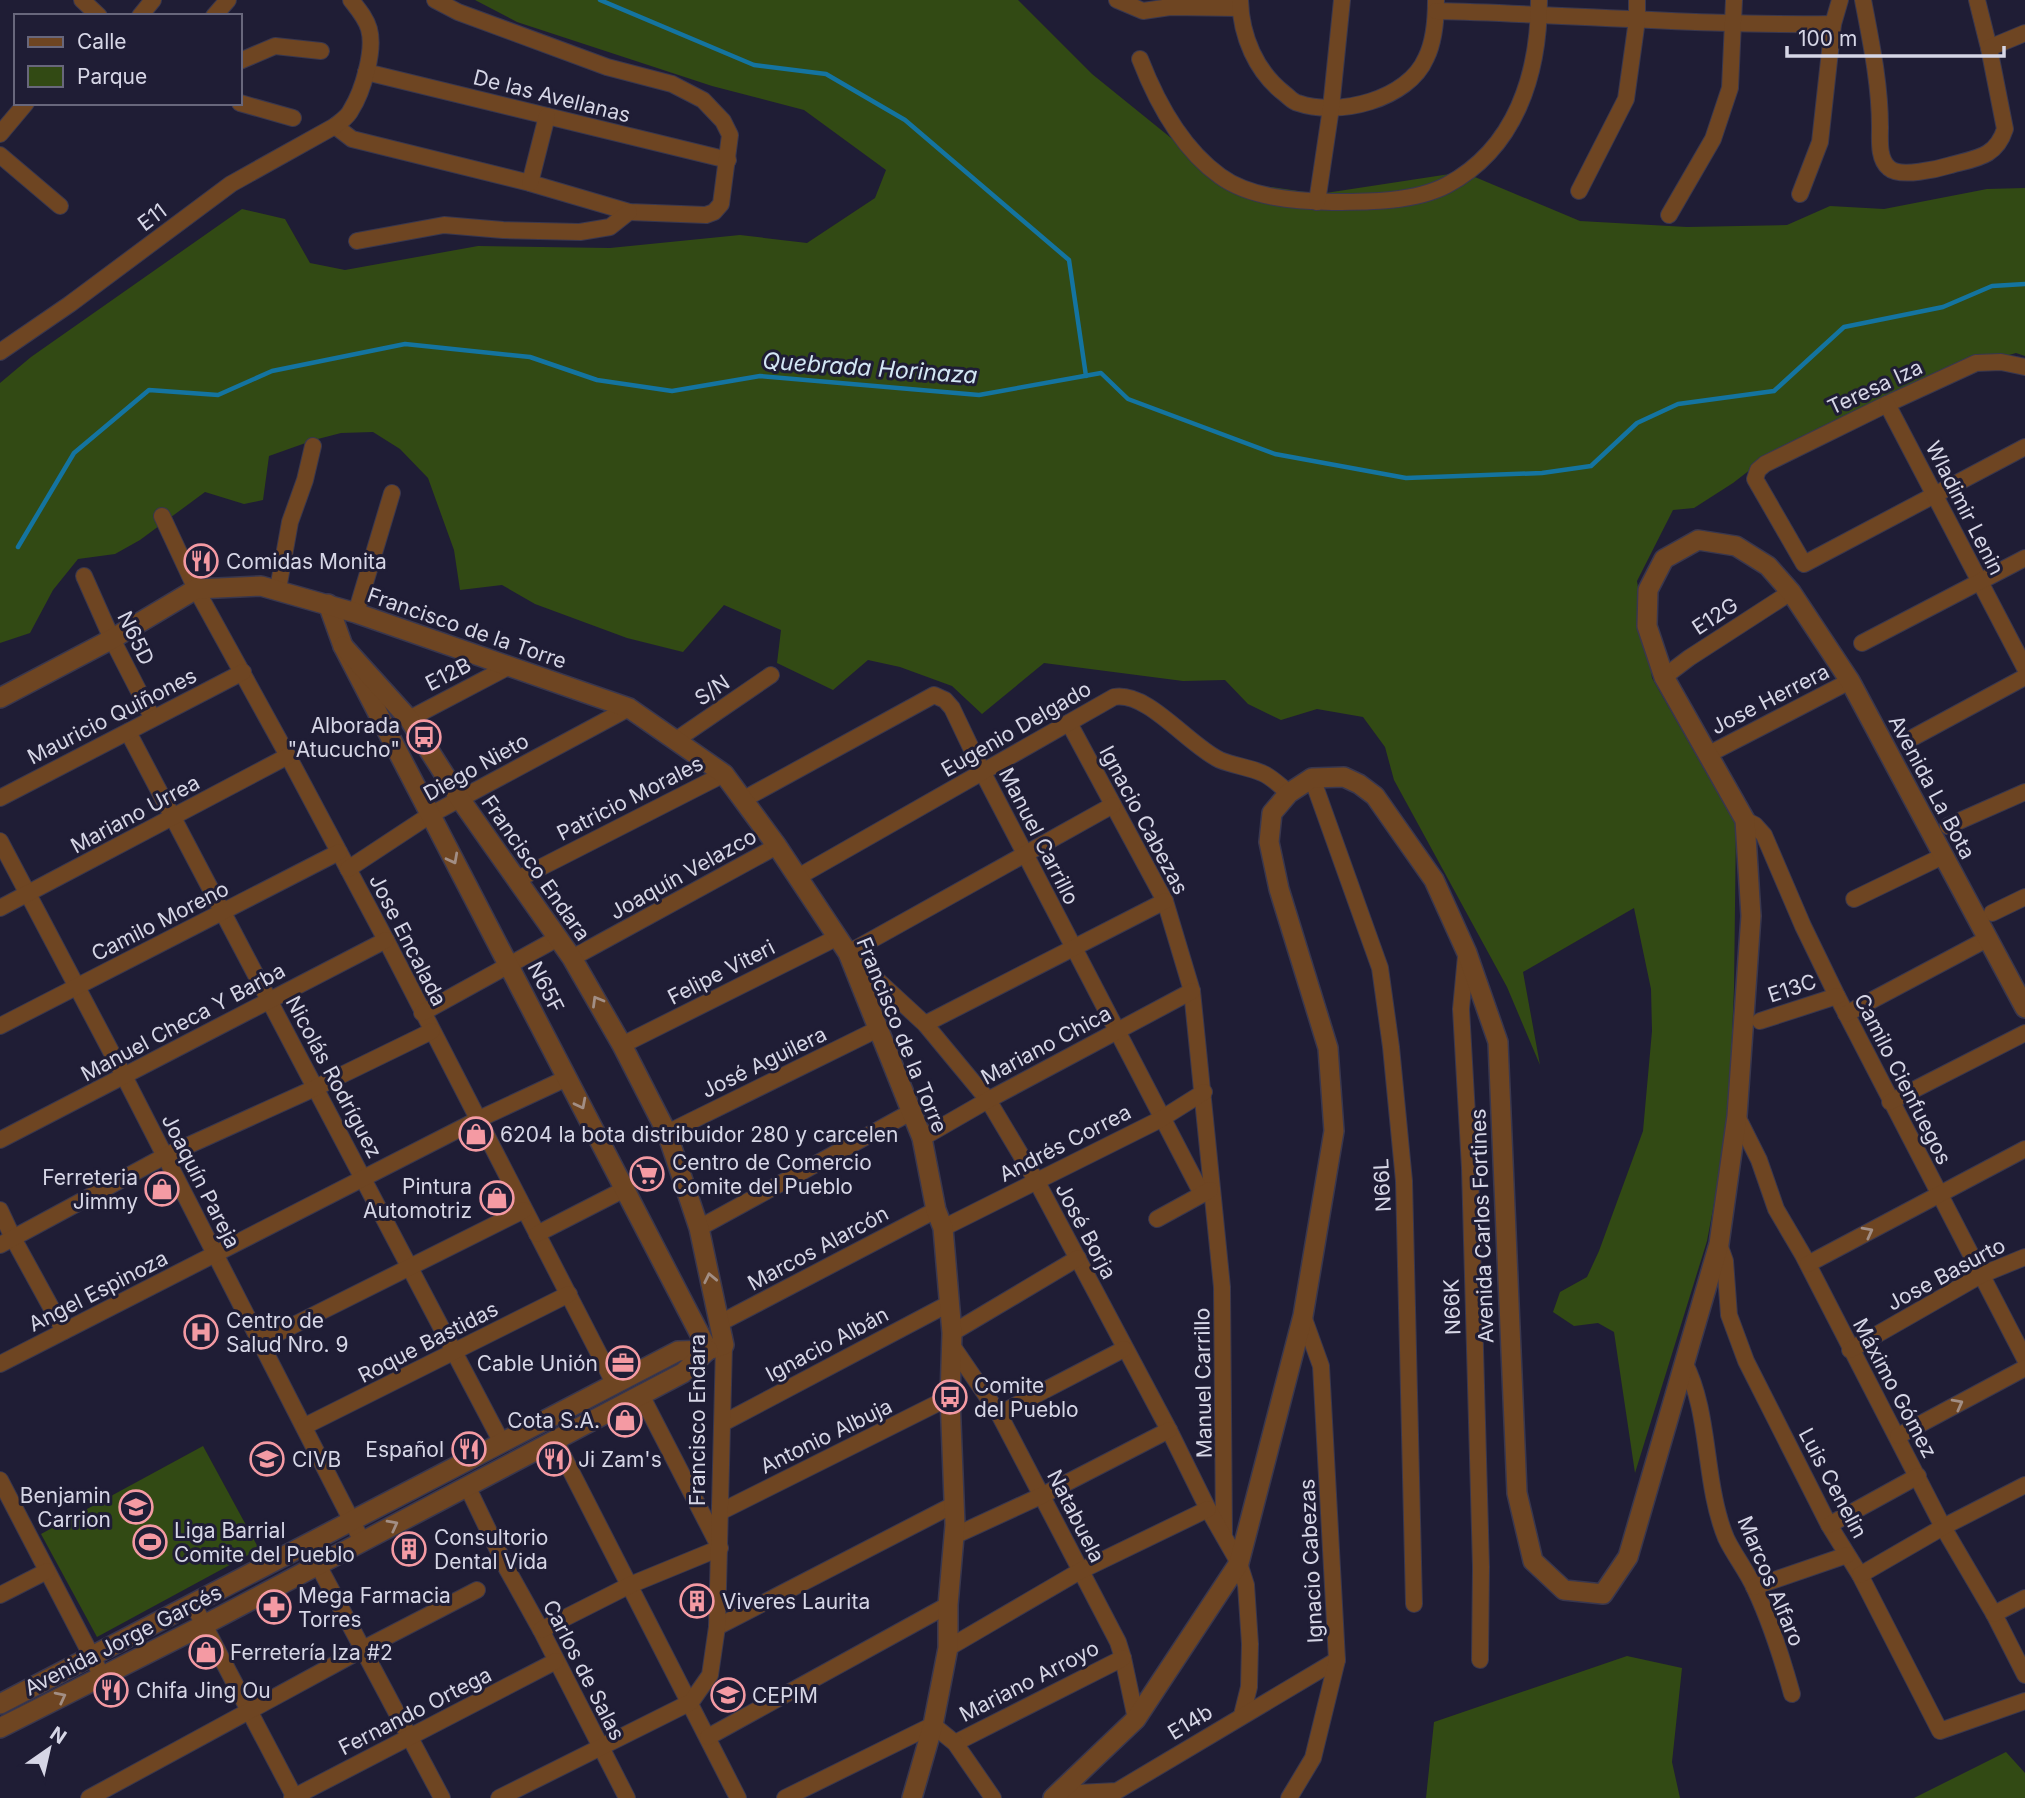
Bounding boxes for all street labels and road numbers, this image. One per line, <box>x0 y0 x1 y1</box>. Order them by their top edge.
street label: De las Avellanas <box>471 64 633 128</box>
street label: E11 <box>133 198 171 236</box>
street label: Teresa Iza <box>1824 354 1926 420</box>
street label: Wladimir Lenin <box>1921 437 2009 579</box>
street label: Francisco de la Torre <box>364 582 570 674</box>
street label: E12G <box>1687 592 1743 640</box>
street label: N65D <box>112 607 160 669</box>
street label: E12B <box>421 652 475 696</box>
street label: Jose Herrera <box>1707 658 1833 740</box>
street label: Mauricio Quiñones <box>23 663 201 769</box>
street label: S/N <box>690 669 734 711</box>
street label: Eugenio Delgado <box>937 676 1095 782</box>
street label: Avenida La Bota <box>1884 711 1980 863</box>
street label: Diego Nieto <box>419 728 533 806</box>
street label: Ignacio Cabezas <box>1094 741 1194 899</box>
street label: Patricio Morales <box>553 750 707 846</box>
street label: Manuel Carrillo <box>994 763 1084 909</box>
street label: Mariano Urrea <box>66 770 204 858</box>
street label: Francisco Endara <box>476 790 596 946</box>
street label: Joaquín Velazco <box>605 823 761 925</box>
street label: Jose Encalada <box>364 870 452 1010</box>
street label: Camilo Moreno <box>87 876 233 966</box>
street label: Francisco de la Torre <box>851 933 953 1137</box>
street label: Felipe Viteri <box>663 934 779 1010</box>
street label: N65F <box>523 957 569 1017</box>
street label: Manuel Checa Y Barba <box>77 958 289 1086</box>
street label: E13C <box>1765 968 1819 1008</box>
street label: Camilo Cienfuegos <box>1849 989 1957 1169</box>
street label: Nicolás Rodríguez <box>281 992 387 1162</box>
street label: Mariano Chica <box>977 1000 1115 1090</box>
street label: José Aguilera <box>698 1021 830 1103</box>
street label: Andrés Correa <box>995 1099 1135 1187</box>
street label: Avenida Carlos Fortines <box>1465 1108 1499 1344</box>
street label: Joaquín Pareja <box>156 1110 246 1252</box>
street label: N66L <box>1368 1158 1396 1212</box>
street label: José Borja <box>1050 1179 1122 1283</box>
street label: Marcos Alarcón <box>743 1200 893 1296</box>
street label: Jose Basurto <box>1883 1232 2009 1316</box>
street label: Angel Espinoza <box>24 1245 172 1337</box>
street label: N66K <box>1439 1279 1465 1335</box>
street label: Roque Bastidas <box>354 1296 502 1388</box>
street label: Ignacio Albán <box>761 1301 893 1387</box>
street label: Manuel Carrillo <box>1189 1308 1217 1458</box>
street label: Máximo Gómez <box>1848 1314 1942 1462</box>
street label: Francisco Endara <box>685 1334 710 1506</box>
street label: Antonio Albuja <box>756 1393 896 1479</box>
street label: Luis Cenelin <box>1794 1424 1872 1542</box>
street label: Natabuela <box>1042 1465 1110 1567</box>
street label: Ignacio Cabezas <box>1294 1478 1328 1644</box>
street label: Marcos Alfaro <box>1732 1512 1810 1650</box>
street label: Avenida Jorge Garcés <box>20 1579 226 1701</box>
street label: Carlos de Salas <box>538 1596 630 1744</box>
street label: Mariano Arroyo <box>955 1635 1103 1727</box>
street label: Fernando Ortega <box>335 1662 495 1760</box>
street label: E14b <box>1163 1699 1217 1745</box>

